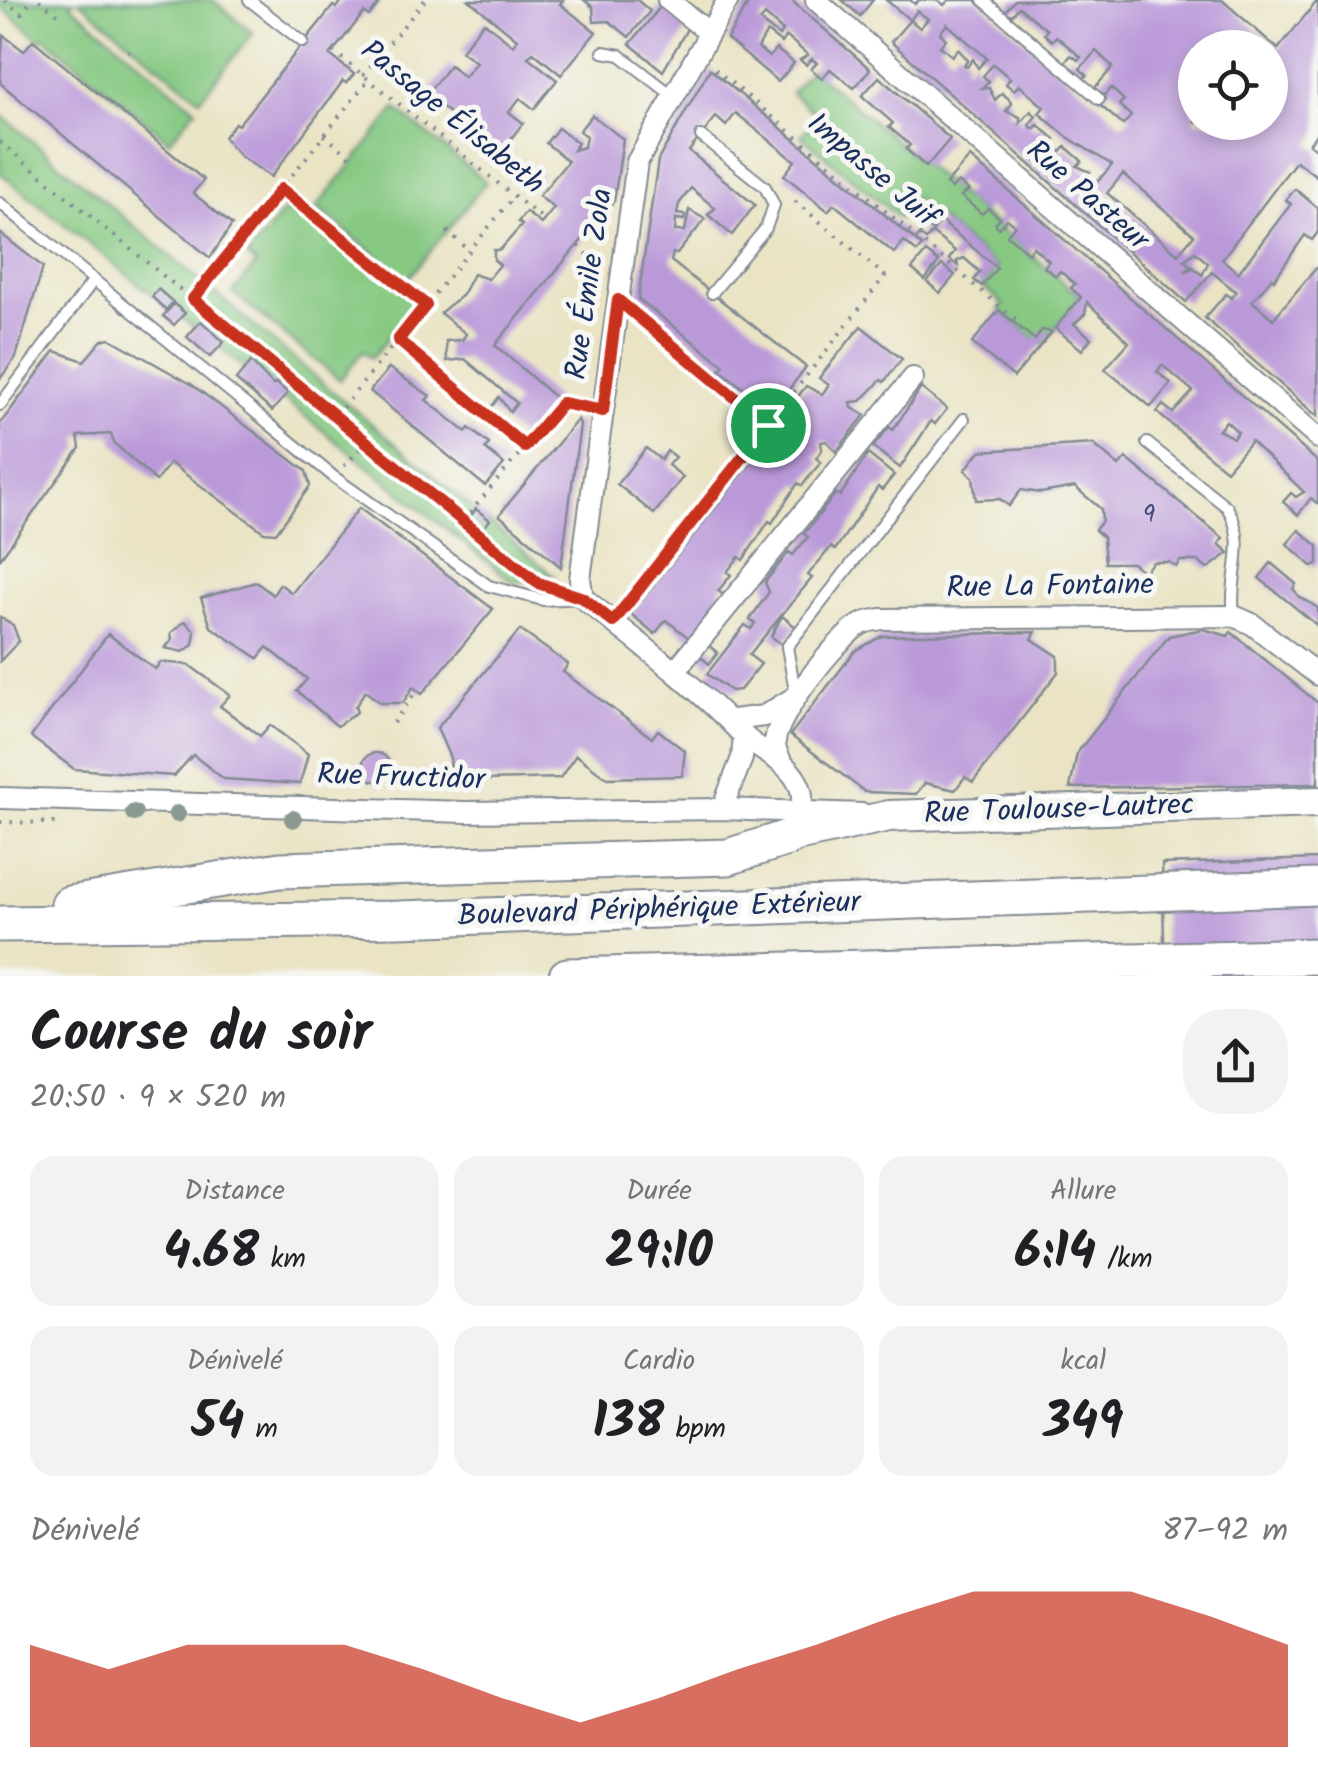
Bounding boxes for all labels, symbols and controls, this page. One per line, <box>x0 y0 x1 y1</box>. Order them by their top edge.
street label: Passage Élisabeth <box>349 28 555 208</box>
map controls <box>1178 30 1288 140</box>
button: locate <box>1178 30 1288 140</box>
street label: Impasse Juif <box>795 101 951 242</box>
street label: Rue Pasteur <box>1015 129 1161 265</box>
street label: Rue Émile Zola <box>553 185 627 383</box>
pin <box>726 383 811 468</box>
icon: arrive <box>741 398 796 453</box>
house number: 9 <box>1143 495 1155 535</box>
street label: Rue La Fontaine <box>946 561 1154 613</box>
street label: Rue Fructidor <box>316 751 488 805</box>
street label: Rue Toulouse-Lautrec <box>923 781 1195 839</box>
street label: Boulevard Périphérique Extérieur <box>457 879 863 941</box>
text: Course du soir <box>30 992 372 1079</box>
button: share <box>1183 1009 1288 1114</box>
text: 20:50 · 9 × 520 m <box>30 1073 286 1124</box>
text: Distance <box>184 1169 285 1214</box>
text: Durée <box>626 1169 692 1214</box>
text: Allure <box>1050 1169 1116 1214</box>
text: 4.68 <box>163 1214 259 1294</box>
text: 29:10 <box>605 1214 713 1294</box>
text: 6:14 <box>1014 1214 1096 1294</box>
text: km <box>259 1237 306 1282</box>
text: /km <box>1096 1237 1152 1282</box>
text: Dénivelé <box>187 1339 282 1384</box>
text: Cardio <box>623 1339 695 1384</box>
text: kcal <box>1061 1339 1106 1384</box>
text: 54 <box>192 1384 244 1464</box>
text: 138 <box>592 1384 664 1464</box>
text: 349 <box>1043 1384 1123 1464</box>
text: m <box>244 1407 278 1452</box>
text: bpm <box>664 1407 726 1452</box>
text: Dénivelé <box>30 1506 139 1557</box>
text: 87–92 m <box>1162 1506 1288 1557</box>

